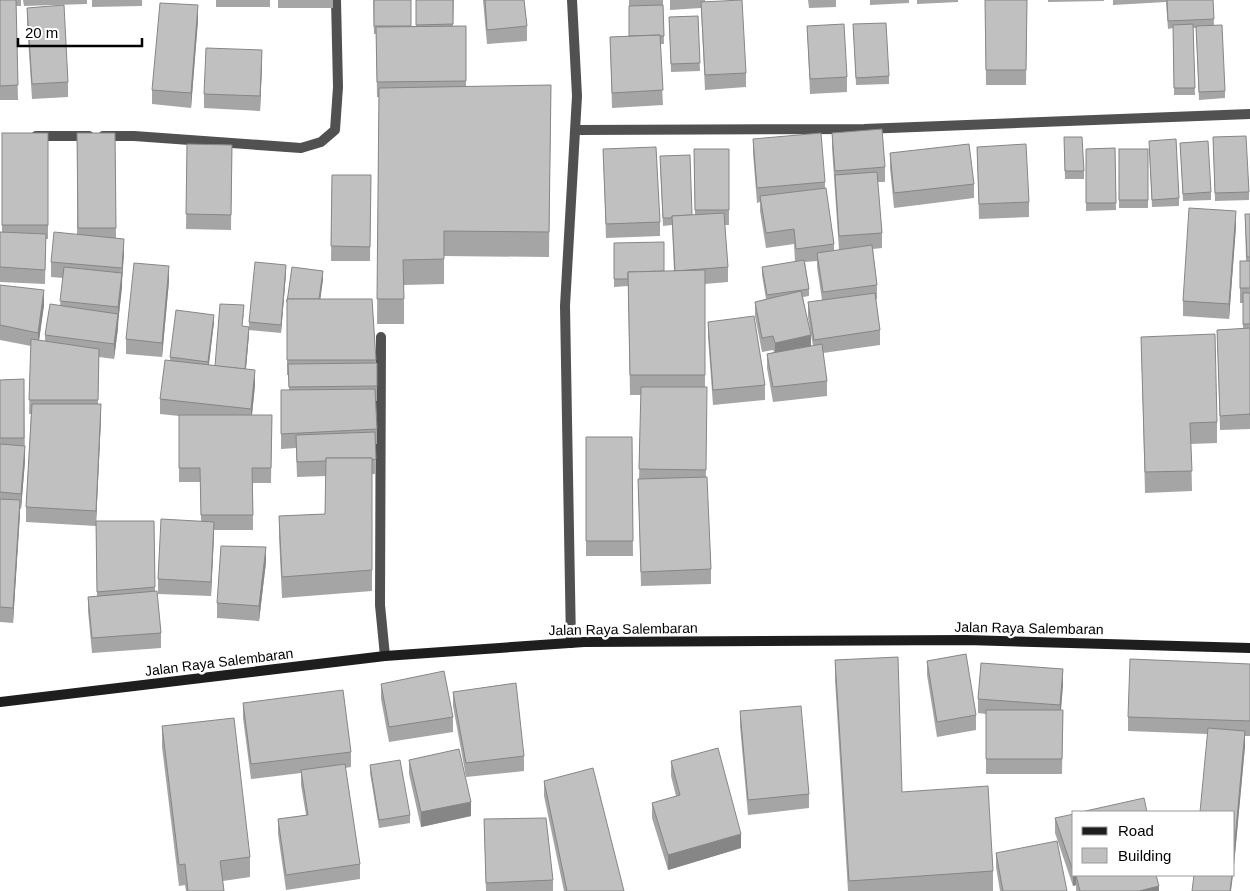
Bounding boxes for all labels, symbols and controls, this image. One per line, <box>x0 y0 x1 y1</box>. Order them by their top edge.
scale bar <box>18 15 141 47</box>
text: 20 m <box>25 24 58 41</box>
street label: Jalan Raya Salembaran <box>954 619 1104 637</box>
street label: Jalan Raya Salembaran <box>548 620 698 638</box>
street label: Jalan Raya Salembaran <box>144 645 294 679</box>
legend <box>1072 811 1235 876</box>
text: Road <box>1118 822 1154 839</box>
text: Building <box>1118 847 1171 864</box>

